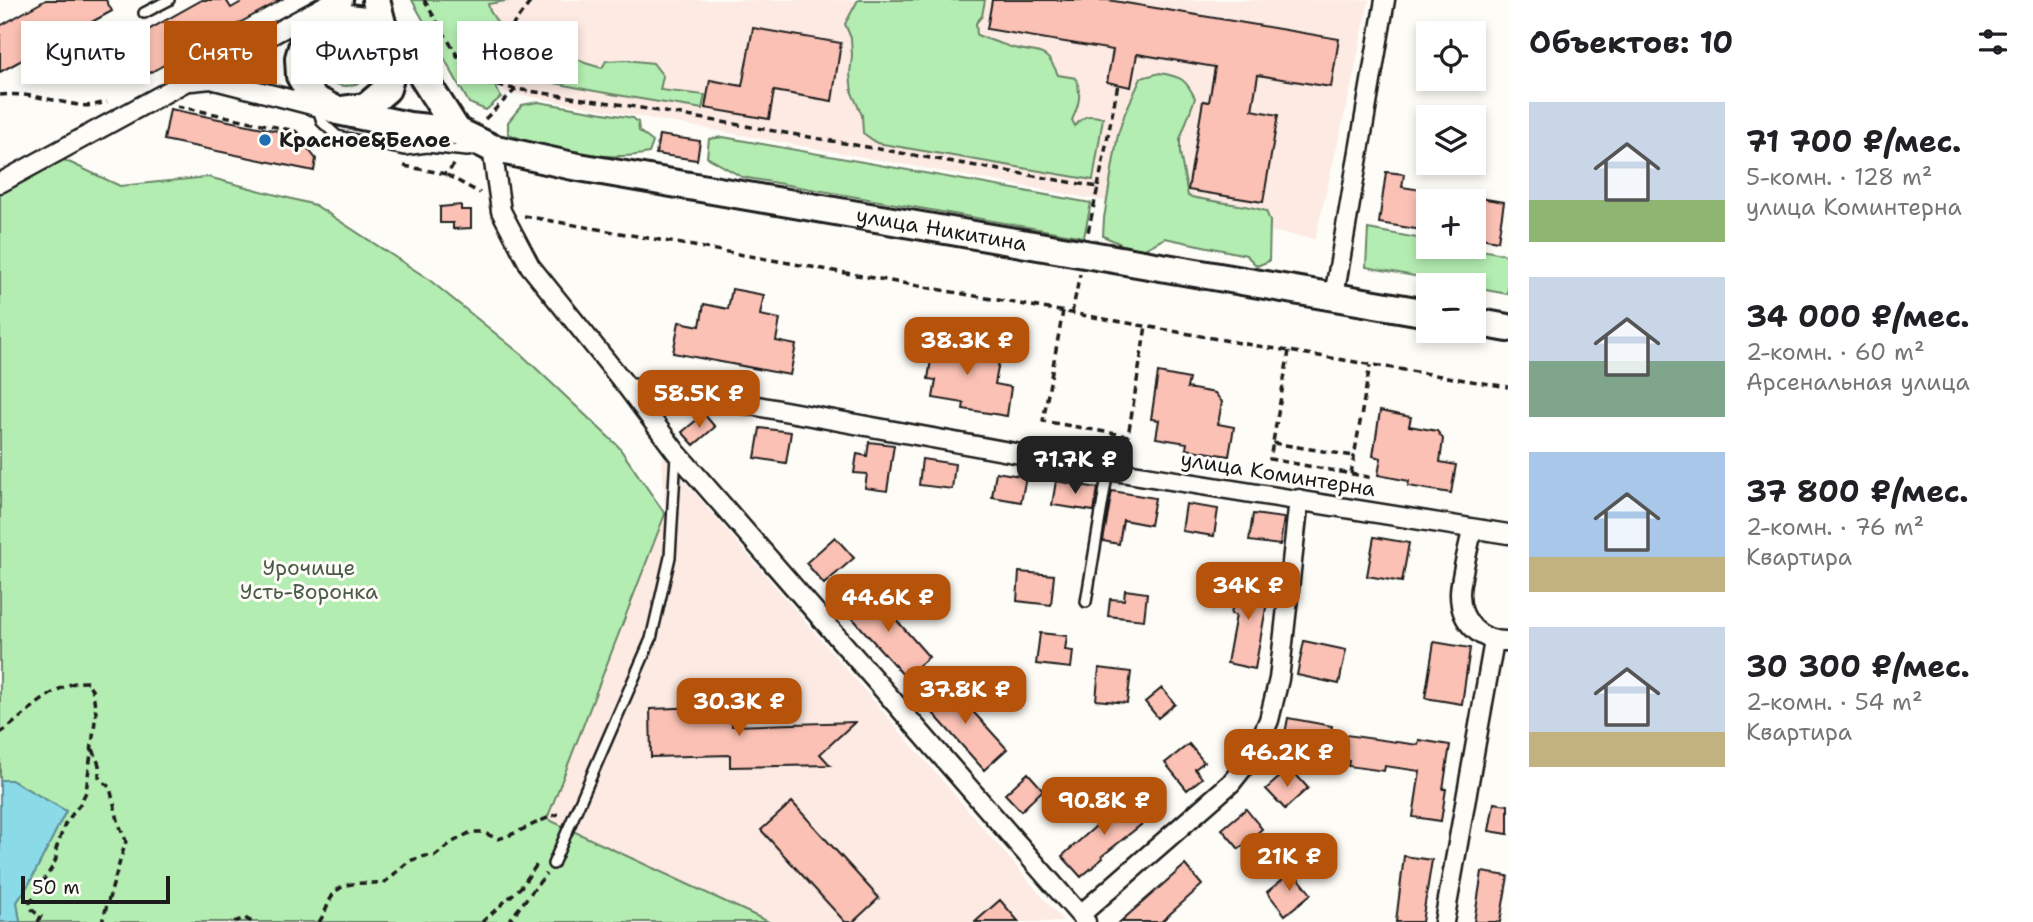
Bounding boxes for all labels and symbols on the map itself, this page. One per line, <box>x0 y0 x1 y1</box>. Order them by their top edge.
place label: Красное&Белое <box>279 126 451 154</box>
marker: Красное&Белое <box>257 132 273 148</box>
street label: улица Никитина <box>854 201 1029 258</box>
pin: 38.3K ₽ <box>902 318 1032 377</box>
pin: 58.5K ₽ <box>634 370 764 430</box>
pin: 71.7K ₽ <box>1010 436 1140 496</box>
street label: улица Коминтерна <box>1179 445 1377 503</box>
park label: Урочище Усть-Воронка <box>240 554 378 606</box>
pin: 34K ₽ <box>1199 562 1297 622</box>
pin: 44.6K ₽ <box>823 574 953 634</box>
pin: 37.8K ₽ <box>900 666 1030 726</box>
pin: 30.3K ₽ <box>674 678 804 738</box>
pin: 46.2K ₽ <box>1222 730 1352 789</box>
pin: 90.8K ₽ <box>1039 778 1169 837</box>
pin: 21K ₽ <box>1240 834 1338 893</box>
scale bar <box>21 873 170 905</box>

